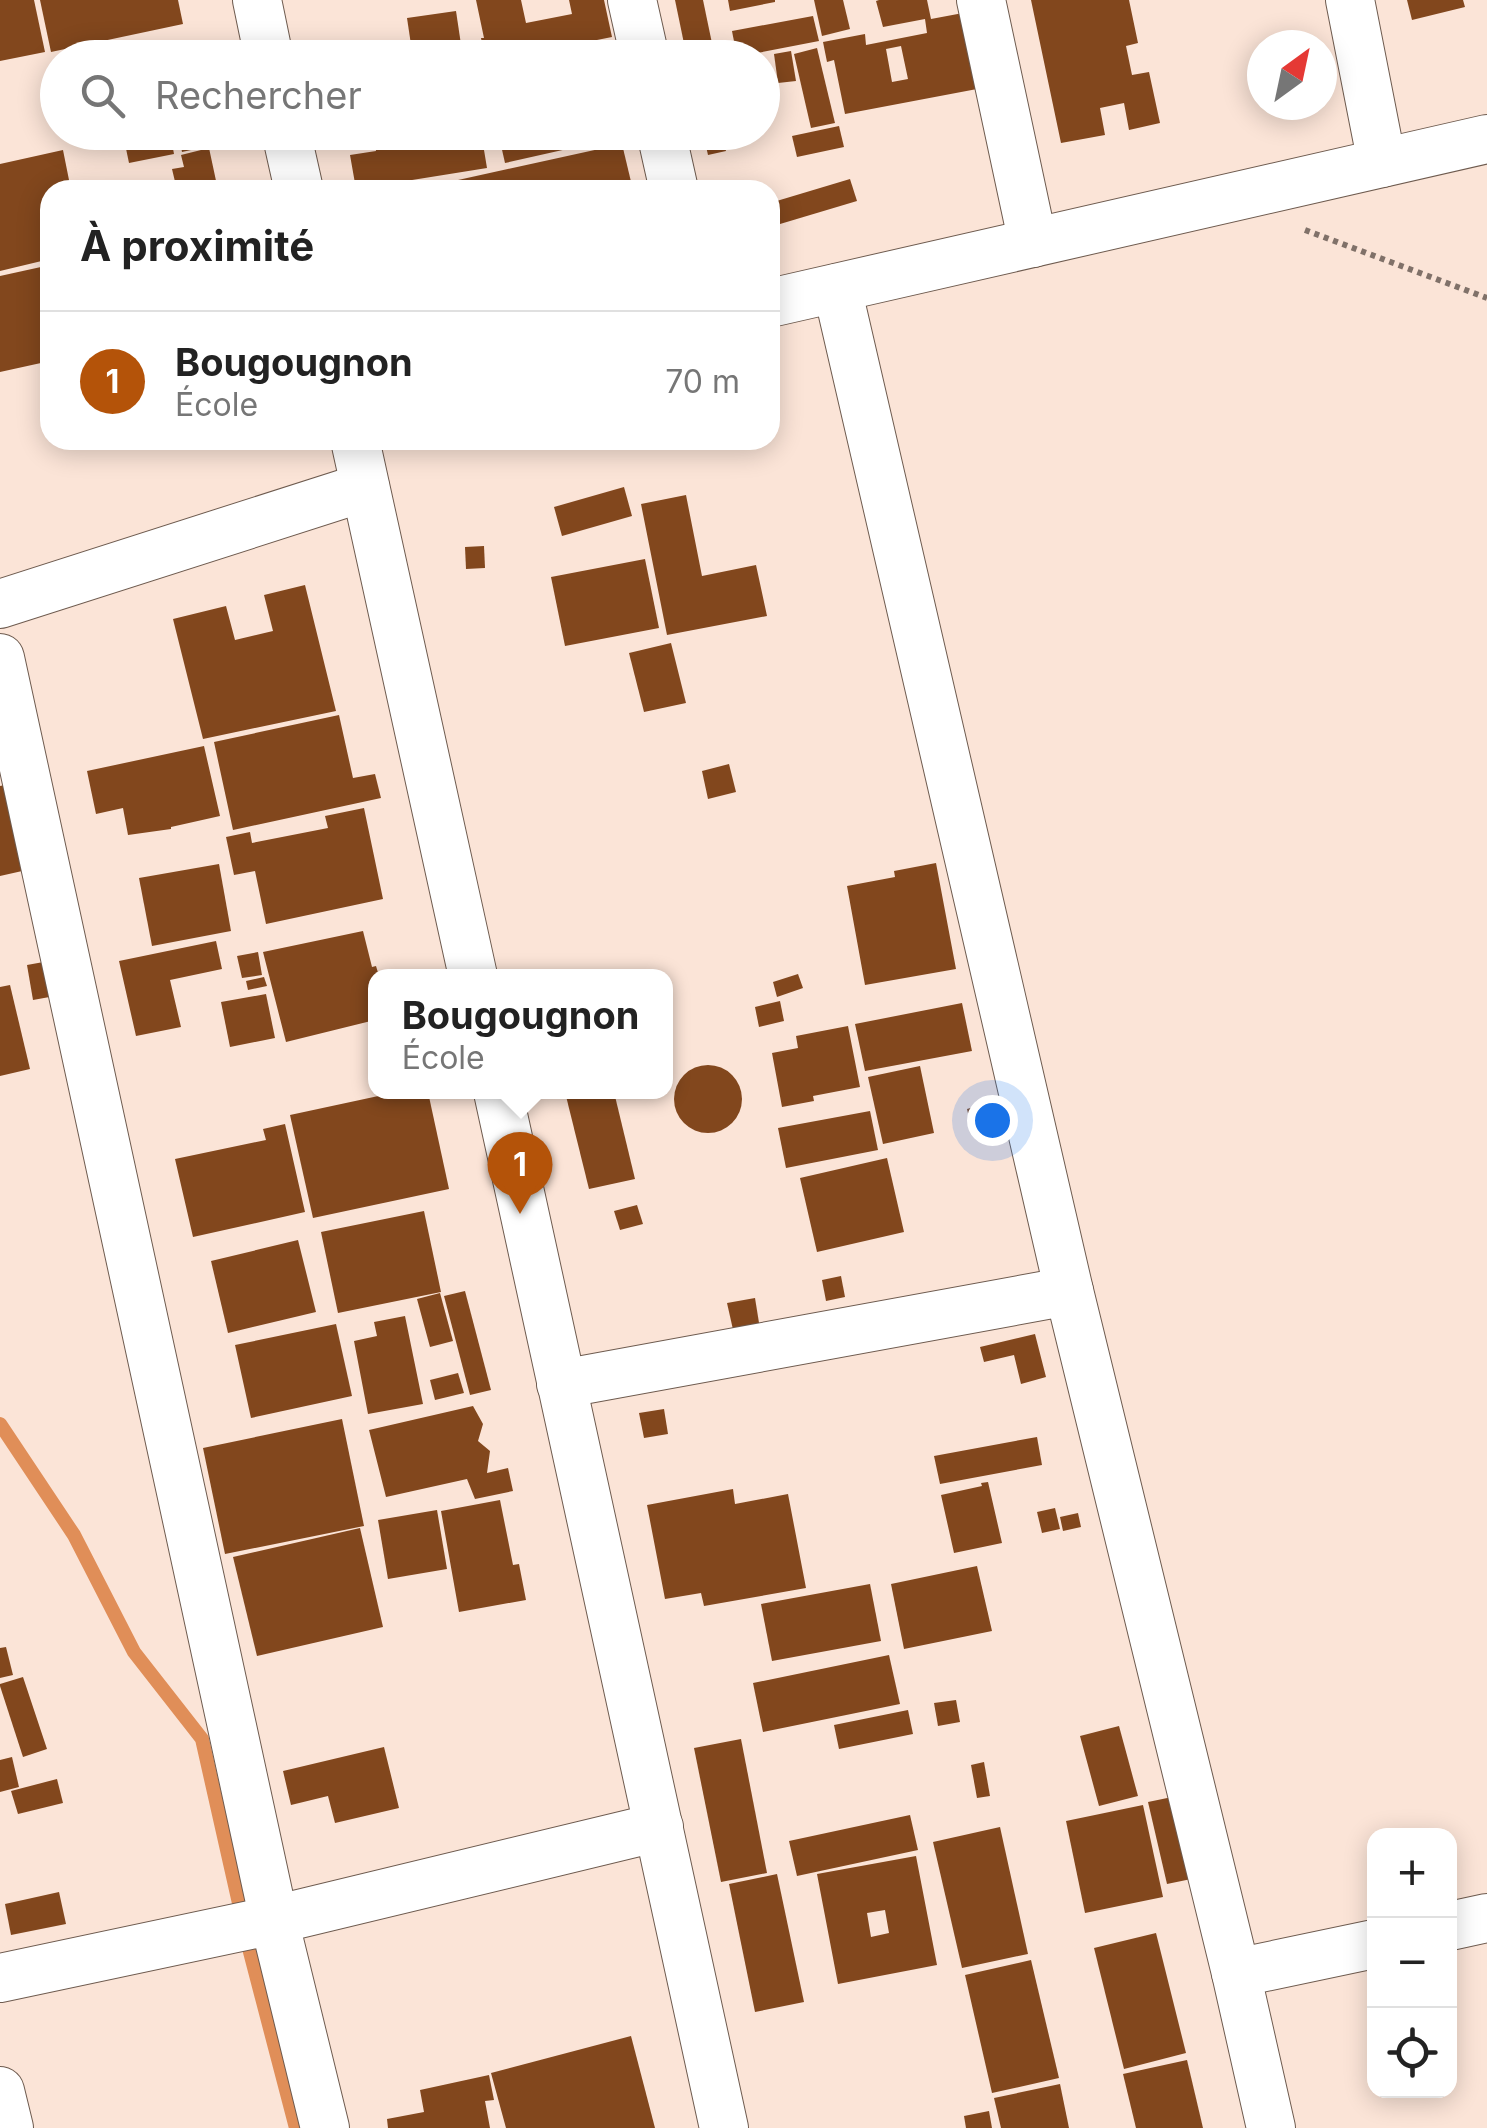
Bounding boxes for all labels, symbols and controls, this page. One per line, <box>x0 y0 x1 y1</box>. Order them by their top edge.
north arrow <box>1247 30 1337 120</box>
search box <box>40 40 780 150</box>
icon: search <box>75 68 130 123</box>
text: Rechercher <box>155 72 362 118</box>
text: À proximité <box>80 220 314 271</box>
text: Bougougnon <box>175 339 413 385</box>
text: 1 <box>106 362 119 401</box>
text: 70 m <box>665 362 740 401</box>
text: École <box>175 385 258 424</box>
popup <box>368 969 673 1099</box>
text: Bougougnon <box>402 992 639 1038</box>
text: École <box>402 1038 485 1077</box>
your location <box>967 1095 1018 1146</box>
pin: 1 <box>488 1132 552 1214</box>
map controls <box>1367 1828 1457 2098</box>
button: + <box>1367 1828 1457 1918</box>
button: − <box>1367 1918 1457 2008</box>
button: locate <box>1367 2008 1457 2098</box>

